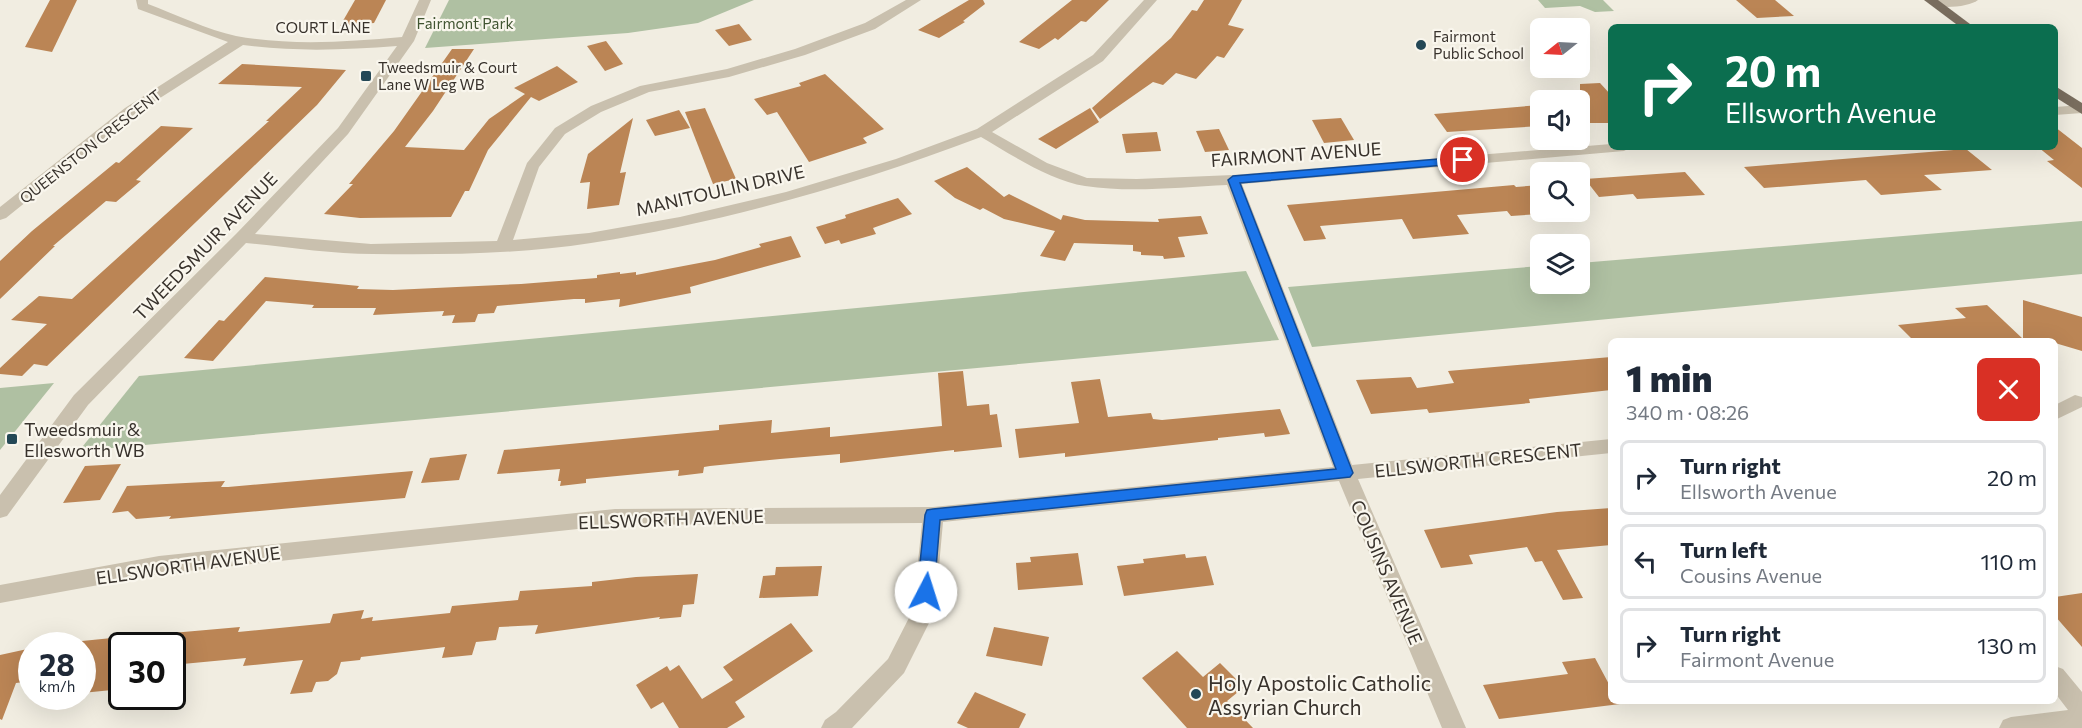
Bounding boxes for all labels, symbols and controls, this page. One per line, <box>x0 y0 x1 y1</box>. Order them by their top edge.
park label: Fairmont Park <box>416 14 514 32</box>
street label: COURT LANE <box>276 18 371 36</box>
north arrow <box>1530 18 1590 78</box>
map controls <box>1530 18 1590 294</box>
place label: Fairmont Public School <box>1433 27 1524 62</box>
marker: Fairmont Public School <box>1414 38 1428 52</box>
text: 20 m <box>1725 44 1821 96</box>
icon: right <box>1626 48 1704 126</box>
place label: Tweedsmuir & Court Lane W Leg WB <box>378 58 518 93</box>
marker: Tweedsmuir & Court Lane W Leg WB <box>359 69 373 83</box>
street label: QUEENSTON CRESCENT <box>16 85 165 207</box>
button: sound <box>1530 90 1590 150</box>
text: Ellsworth Avenue <box>1725 96 1937 129</box>
pin <box>1437 134 1488 185</box>
street label: FAIRMONT AVENUE <box>1210 137 1382 171</box>
icon: arrive <box>1446 143 1479 176</box>
street label: MANITOULIN DRIVE <box>633 160 807 220</box>
button: search <box>1530 162 1590 222</box>
street label: TWEEDSMUIR AVENUE <box>129 167 281 325</box>
button: layers <box>1530 234 1590 294</box>
text: 1 min <box>1626 355 1712 399</box>
button: close <box>1977 358 2040 421</box>
text: 340 m · 08:26 <box>1626 400 1749 424</box>
place label: Tweedsmuir & Ellesworth WB <box>24 418 145 461</box>
marker: Tweedsmuir & Ellesworth WB <box>5 432 19 446</box>
street label: ELLSWORTH CRESCENT <box>1373 438 1583 482</box>
text: Turn right <box>1680 452 1781 479</box>
icon: right <box>1629 461 1662 494</box>
text: 20 m <box>1987 464 2037 491</box>
text: Ellsworth Avenue <box>1680 479 1837 503</box>
street label: COUSINS AVENUE <box>1347 496 1427 648</box>
street label: ELLSWORTH AVENUE <box>578 505 764 533</box>
text: Turn left <box>1680 536 1767 563</box>
street label: ELLSWORTH AVENUE <box>94 541 282 589</box>
icon: left <box>1629 545 1662 578</box>
text: 110 m <box>1980 548 2037 575</box>
position arrow <box>894 560 958 624</box>
text: Cousins Avenue <box>1680 563 1822 587</box>
text: Turn right <box>1680 620 1781 647</box>
icon: right <box>1629 629 1662 662</box>
speed limit sign: 30 <box>108 632 186 710</box>
text: 130 m <box>1977 632 2037 659</box>
text: 28 <box>39 645 75 682</box>
text: Fairmont Avenue <box>1680 647 1834 671</box>
place label: Holy Apostolic Catholic Assyrian Church <box>1208 670 1431 719</box>
text: km/h <box>39 677 75 695</box>
marker: Holy Apostolic Catholic Assyrian Church <box>1189 687 1203 701</box>

